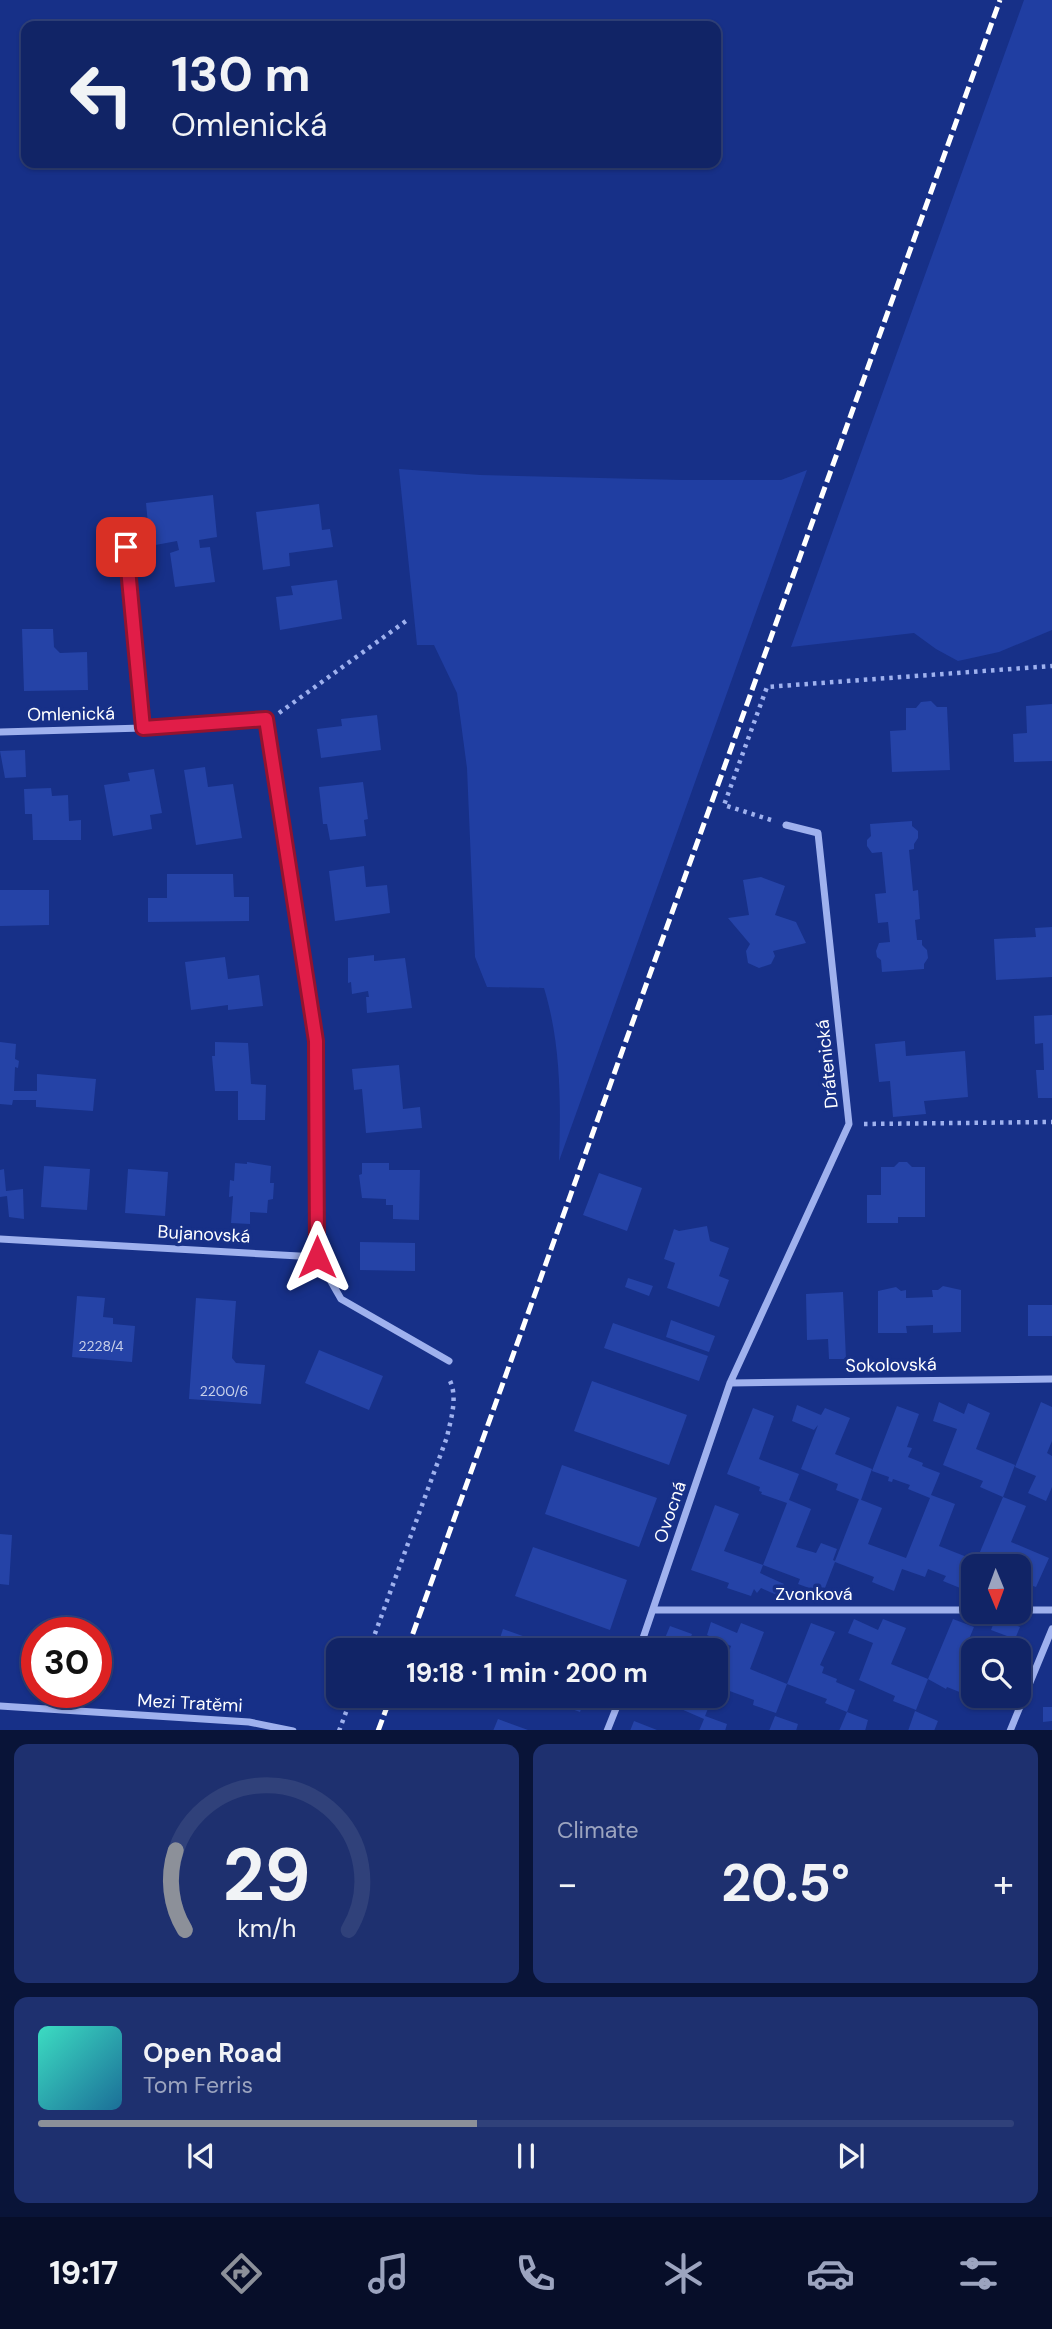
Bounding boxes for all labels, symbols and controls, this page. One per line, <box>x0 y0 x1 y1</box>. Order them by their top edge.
text: 130 m <box>171 42 311 106</box>
icon: left <box>56 49 147 140</box>
text: Omlenická <box>171 104 327 146</box>
pin <box>96 517 156 577</box>
icon: arrive <box>107 528 145 566</box>
street label: Omlenická <box>27 701 115 727</box>
street label: Drátenická <box>810 1018 844 1110</box>
street label: Bujanovská <box>157 1220 251 1248</box>
position arrow <box>280 1220 354 1294</box>
house number: 2228/4 <box>78 1337 124 1355</box>
street label: Sokolovská <box>845 1352 937 1378</box>
house number: 2200/6 <box>200 1382 248 1400</box>
street label: Ovocná <box>648 1478 692 1546</box>
north arrow <box>961 1554 1031 1624</box>
map controls <box>961 1554 1031 1708</box>
street label: Zvonková <box>775 1582 853 1606</box>
speed limit sign: 30 <box>21 1617 112 1708</box>
button: search <box>961 1638 1031 1708</box>
text: 19:18 · 1 min · 200 m <box>406 1656 648 1690</box>
street label: Mezi Tratěmi <box>137 1688 243 1718</box>
text: Climate <box>557 1815 639 1845</box>
text: 29 <box>223 1828 310 1923</box>
text: 20.5° <box>721 1849 850 1917</box>
text: − <box>557 1859 578 1909</box>
text: + <box>993 1859 1014 1909</box>
text: km/h <box>237 1911 296 1944</box>
text: Open Road <box>143 2036 282 2070</box>
text: Tom Ferris <box>143 2070 253 2100</box>
icon: previous <box>182 2137 220 2175</box>
icon: pause <box>507 2137 545 2175</box>
icon: next <box>832 2137 870 2175</box>
icon: directions <box>217 2249 266 2298</box>
icon: music <box>364 2249 413 2298</box>
icon: phone <box>511 2249 560 2298</box>
icon: climate <box>659 2249 708 2298</box>
icon: car <box>806 2249 855 2298</box>
icon: filters <box>954 2249 1003 2298</box>
text: 19:17 <box>49 2252 118 2294</box>

